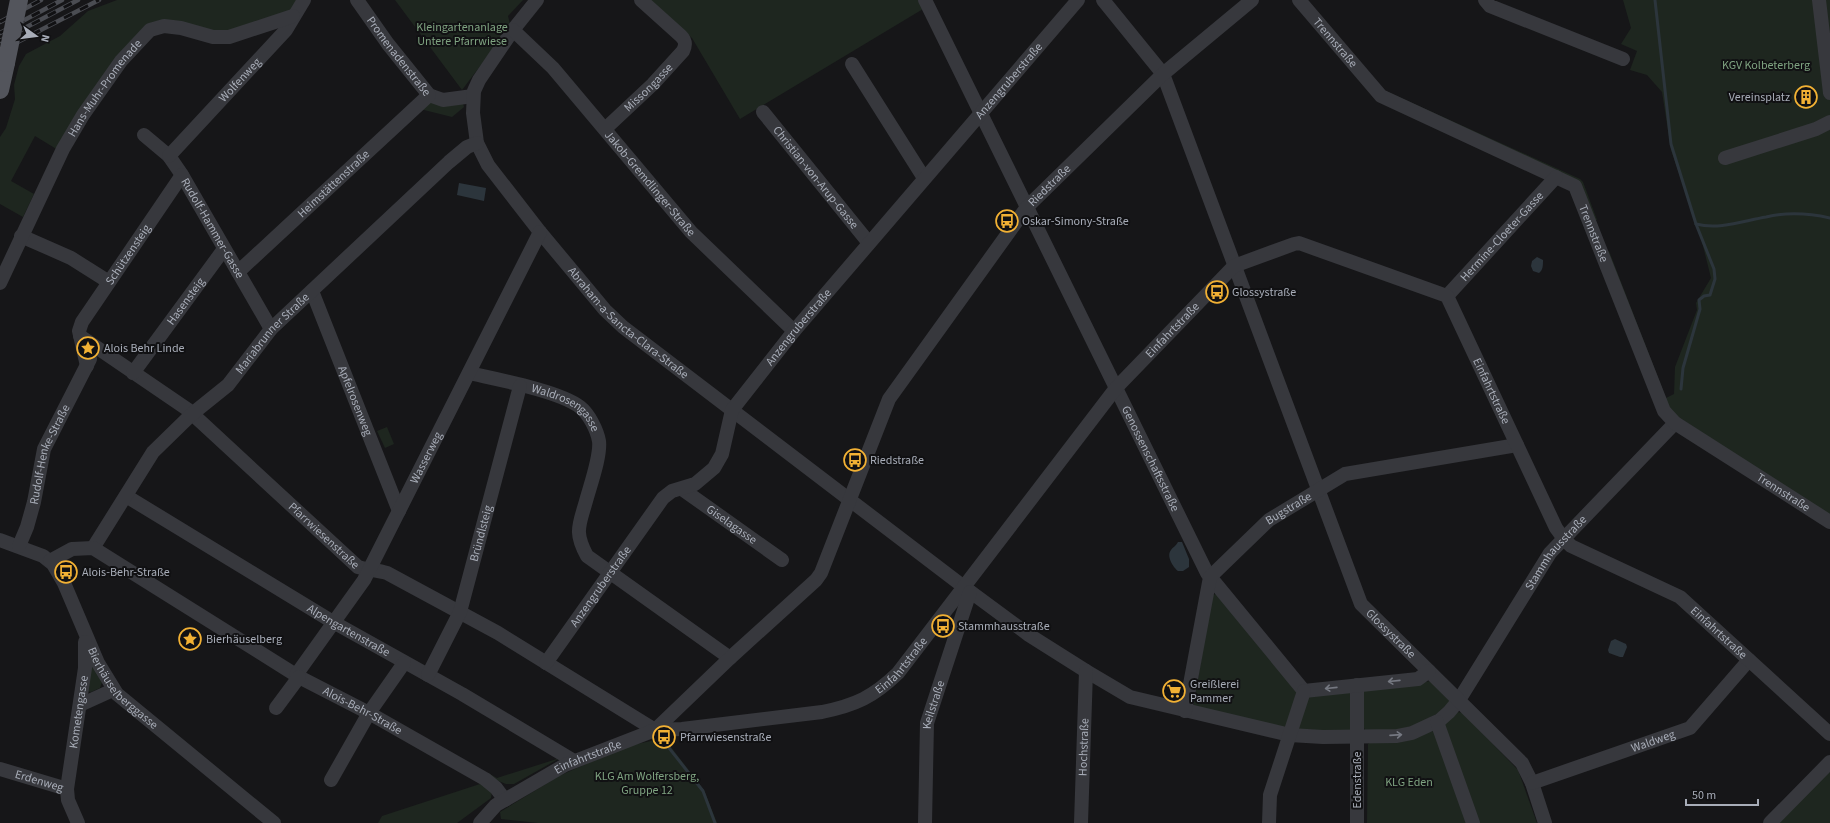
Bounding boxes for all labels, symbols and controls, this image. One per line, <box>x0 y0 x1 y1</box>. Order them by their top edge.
street label: Promenadenstraße <box>362 13 435 100</box>
street label: Trennstraße <box>1309 14 1362 71</box>
north arrow <box>16 16 56 56</box>
park label: Kleingartenanlage Untere Pfarrwiese <box>416 19 508 50</box>
text: N <box>37 33 53 44</box>
street label: Hans-Muhr-Promenade <box>63 35 146 140</box>
street label: Anzengruberstraße <box>971 39 1046 123</box>
street label: Wolfenweg <box>215 54 265 106</box>
park label: KGV Kolbeterberg <box>1722 57 1810 74</box>
street label: Missongasse <box>620 59 677 116</box>
building icon: Vereinsplatz <box>1793 84 1819 110</box>
place label: Vereinsplatz <box>1729 89 1790 106</box>
street label: Christian-von-Arup-Gasse <box>769 122 863 233</box>
street label: Jakob-Gremdlinger-Straße <box>601 127 699 240</box>
street label: Heimstättenstraße <box>293 146 373 222</box>
street label: Riedstraße <box>1024 160 1075 210</box>
street label: Rudolf-Hammer-Gasse <box>177 175 248 282</box>
street label: Hermine-Cloeter-Gasse <box>1456 188 1547 285</box>
street label: Trennstraße <box>1575 202 1613 265</box>
bus stop icon: Oskar-Simony-Straße <box>994 208 1020 234</box>
place label: Oskar-Simony-Straße <box>1022 213 1129 230</box>
street label: Schützensteig <box>101 221 155 288</box>
street label: Abraham-a-Sancta-Clara-Straße <box>564 263 692 383</box>
street label: Hasensteig <box>162 274 209 328</box>
bus stop icon: Glossystraße <box>1204 279 1230 305</box>
place label: Glossystraße <box>1232 284 1296 301</box>
street label: Anzengruberstraße <box>761 285 835 369</box>
street label: Mariabrunner Straße <box>231 289 313 377</box>
street label: Einfahrtstraße <box>1141 298 1203 362</box>
place icon: Alois Behr Linde <box>75 335 101 361</box>
place label: Alois Behr Linde <box>104 340 185 357</box>
street label: Einfahrtstraße <box>1469 355 1515 427</box>
street label: Apfelrosenweg <box>334 363 377 438</box>
street label: Waldrosengasse <box>530 379 604 434</box>
street label: Rudolf-Henke-Straße <box>25 401 74 506</box>
street label: Genossenschaftsstraße <box>1117 403 1184 514</box>
street label: Wasserweg <box>406 429 446 487</box>
bus stop icon: Riedstraße <box>842 447 868 473</box>
place label: Riedstraße <box>870 452 924 469</box>
street label: Trennstraße <box>1753 469 1814 516</box>
street label: Bugstraße <box>1262 488 1315 529</box>
street label: Pfarrwiesenstraße <box>285 498 363 573</box>
street label: Giselagasse <box>703 500 761 548</box>
street label: Bründlsteig <box>465 503 496 563</box>
street label: Stammhausstraße <box>1521 511 1590 593</box>
street label: Anzengruberstraße <box>566 542 635 630</box>
bus stop icon: Alois-Behr-Straße <box>53 559 79 585</box>
place label: Alois-Behr-Straße <box>82 564 170 581</box>
street label: Alpengartenstraße <box>304 600 393 661</box>
street label: Einfahrtstraße <box>1687 602 1751 663</box>
street label: Glossystraße <box>1362 605 1420 662</box>
bus stop icon: Stammhausstraße <box>930 613 956 639</box>
place label: Stammhausstraße <box>958 618 1050 635</box>
place icon: Bierhäuselberg <box>177 626 203 652</box>
place label: Bierhäuselberg <box>206 631 282 648</box>
street label: Einfahrtstraße <box>871 633 931 698</box>
street label: Bierhäuselberggasse <box>84 644 162 733</box>
street label: Kometengasse <box>65 674 92 750</box>
place label: Greißlerei Pammer <box>1190 676 1239 707</box>
street label: Keilstraße <box>918 678 949 729</box>
supermarket icon: Greißlerei Pammer <box>1161 678 1187 704</box>
one-way arrow <box>1388 678 1401 685</box>
street label: Alois-Behr-Straße <box>320 682 406 739</box>
one-way arrow <box>1324 685 1337 692</box>
street label: Hochstraße <box>1074 718 1093 776</box>
bus stop icon: Pfarrwiesenstraße <box>651 724 677 750</box>
street label: Waldweg <box>1629 725 1677 756</box>
place label: Pfarrwiesenstraße <box>680 729 771 746</box>
one-way arrow <box>1390 732 1403 739</box>
street label: Einfahrtstraße <box>551 735 624 778</box>
street label: Edenstraße <box>1349 751 1366 809</box>
street label: Erdenweg <box>13 765 66 796</box>
park label: KLG Am Wolfersberg, Gruppe 12 <box>595 768 699 799</box>
park label: KLG Eden <box>1385 774 1433 791</box>
scale bar <box>1686 781 1758 807</box>
text: 50 m <box>1692 787 1716 804</box>

